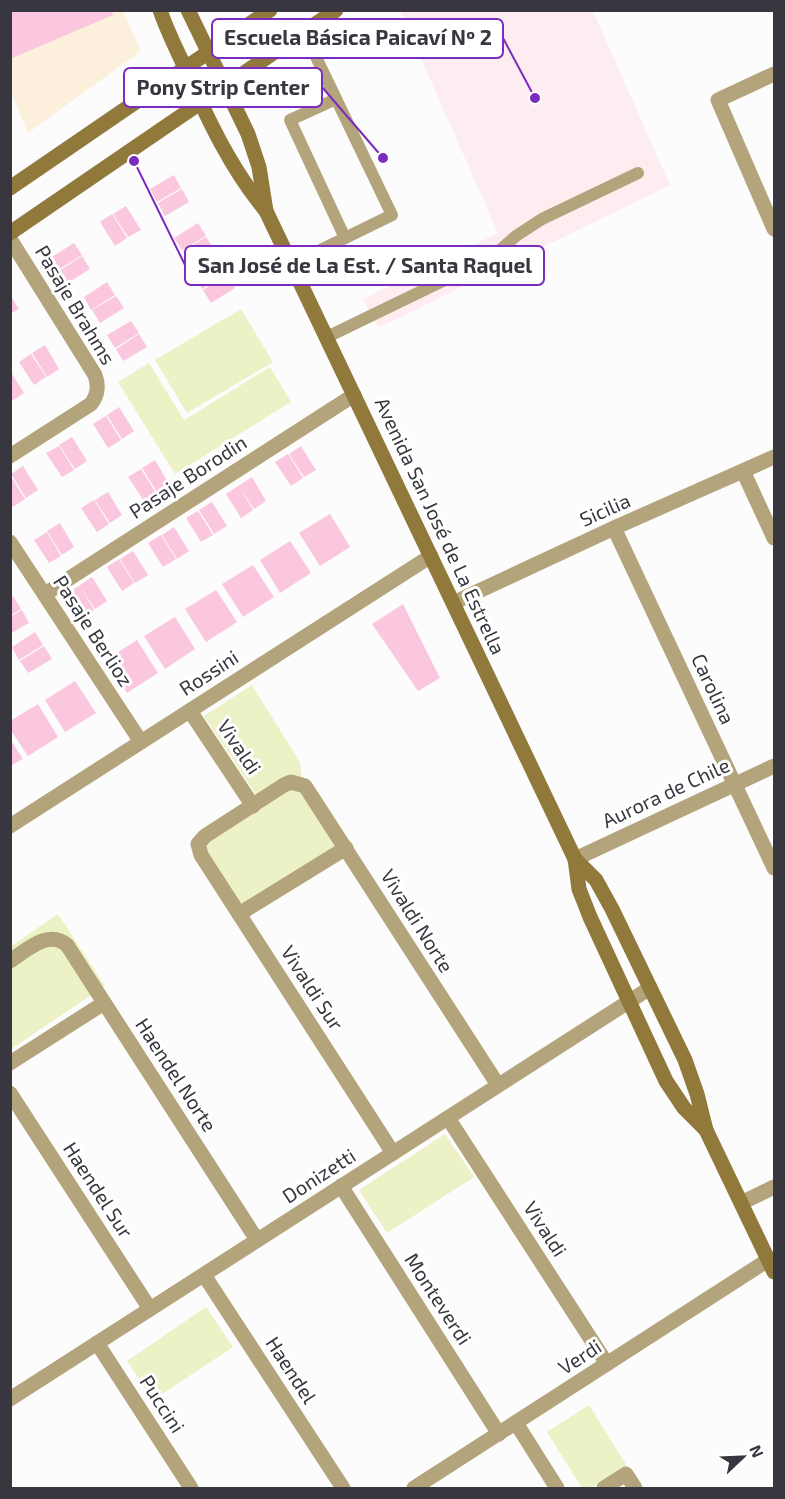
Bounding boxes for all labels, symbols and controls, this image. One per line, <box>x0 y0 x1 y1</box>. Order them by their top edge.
callout: Escuela Básica Paicaví Nº 2 <box>212 19 503 58</box>
text: Escuela Básica Paicaví Nº 2 <box>224 24 492 49</box>
callout: Pony Strip Center <box>124 68 322 107</box>
text: Pony Strip Center <box>137 74 309 100</box>
street label: Pasaje Brahms <box>31 241 121 368</box>
callout: San José de La Est. / Santa Raquel <box>185 246 544 285</box>
text: San José de La Est. / Santa Raquel <box>198 252 532 277</box>
street label: Avenida San José de La Estrella <box>371 393 511 658</box>
street label: Pasaje Borodin <box>124 429 251 523</box>
street label: Sicilia <box>576 487 634 531</box>
street label: Pasaje Berlioz <box>49 570 139 691</box>
street label: Rossini <box>174 644 242 700</box>
street label: Carolina <box>687 650 741 728</box>
street label: Vivaldi <box>213 714 267 778</box>
street label: Aurora de Chile <box>598 752 733 832</box>
street label: Vivaldi Norte <box>377 864 459 977</box>
street label: Vivaldi Sur <box>277 941 349 1034</box>
street label: Haendel Norte <box>131 1013 222 1136</box>
street label: Haendel Sur <box>59 1137 139 1242</box>
street label: Donizetti <box>277 1143 360 1208</box>
street label: Vivaldi <box>519 1196 573 1261</box>
street label: Monteverdi <box>400 1248 477 1349</box>
street label: Haendel <box>261 1332 322 1407</box>
street label: Verdi <box>553 1333 605 1379</box>
street label: Puccini <box>135 1370 190 1437</box>
north arrow <box>713 1427 773 1487</box>
text: N <box>746 1442 768 1460</box>

